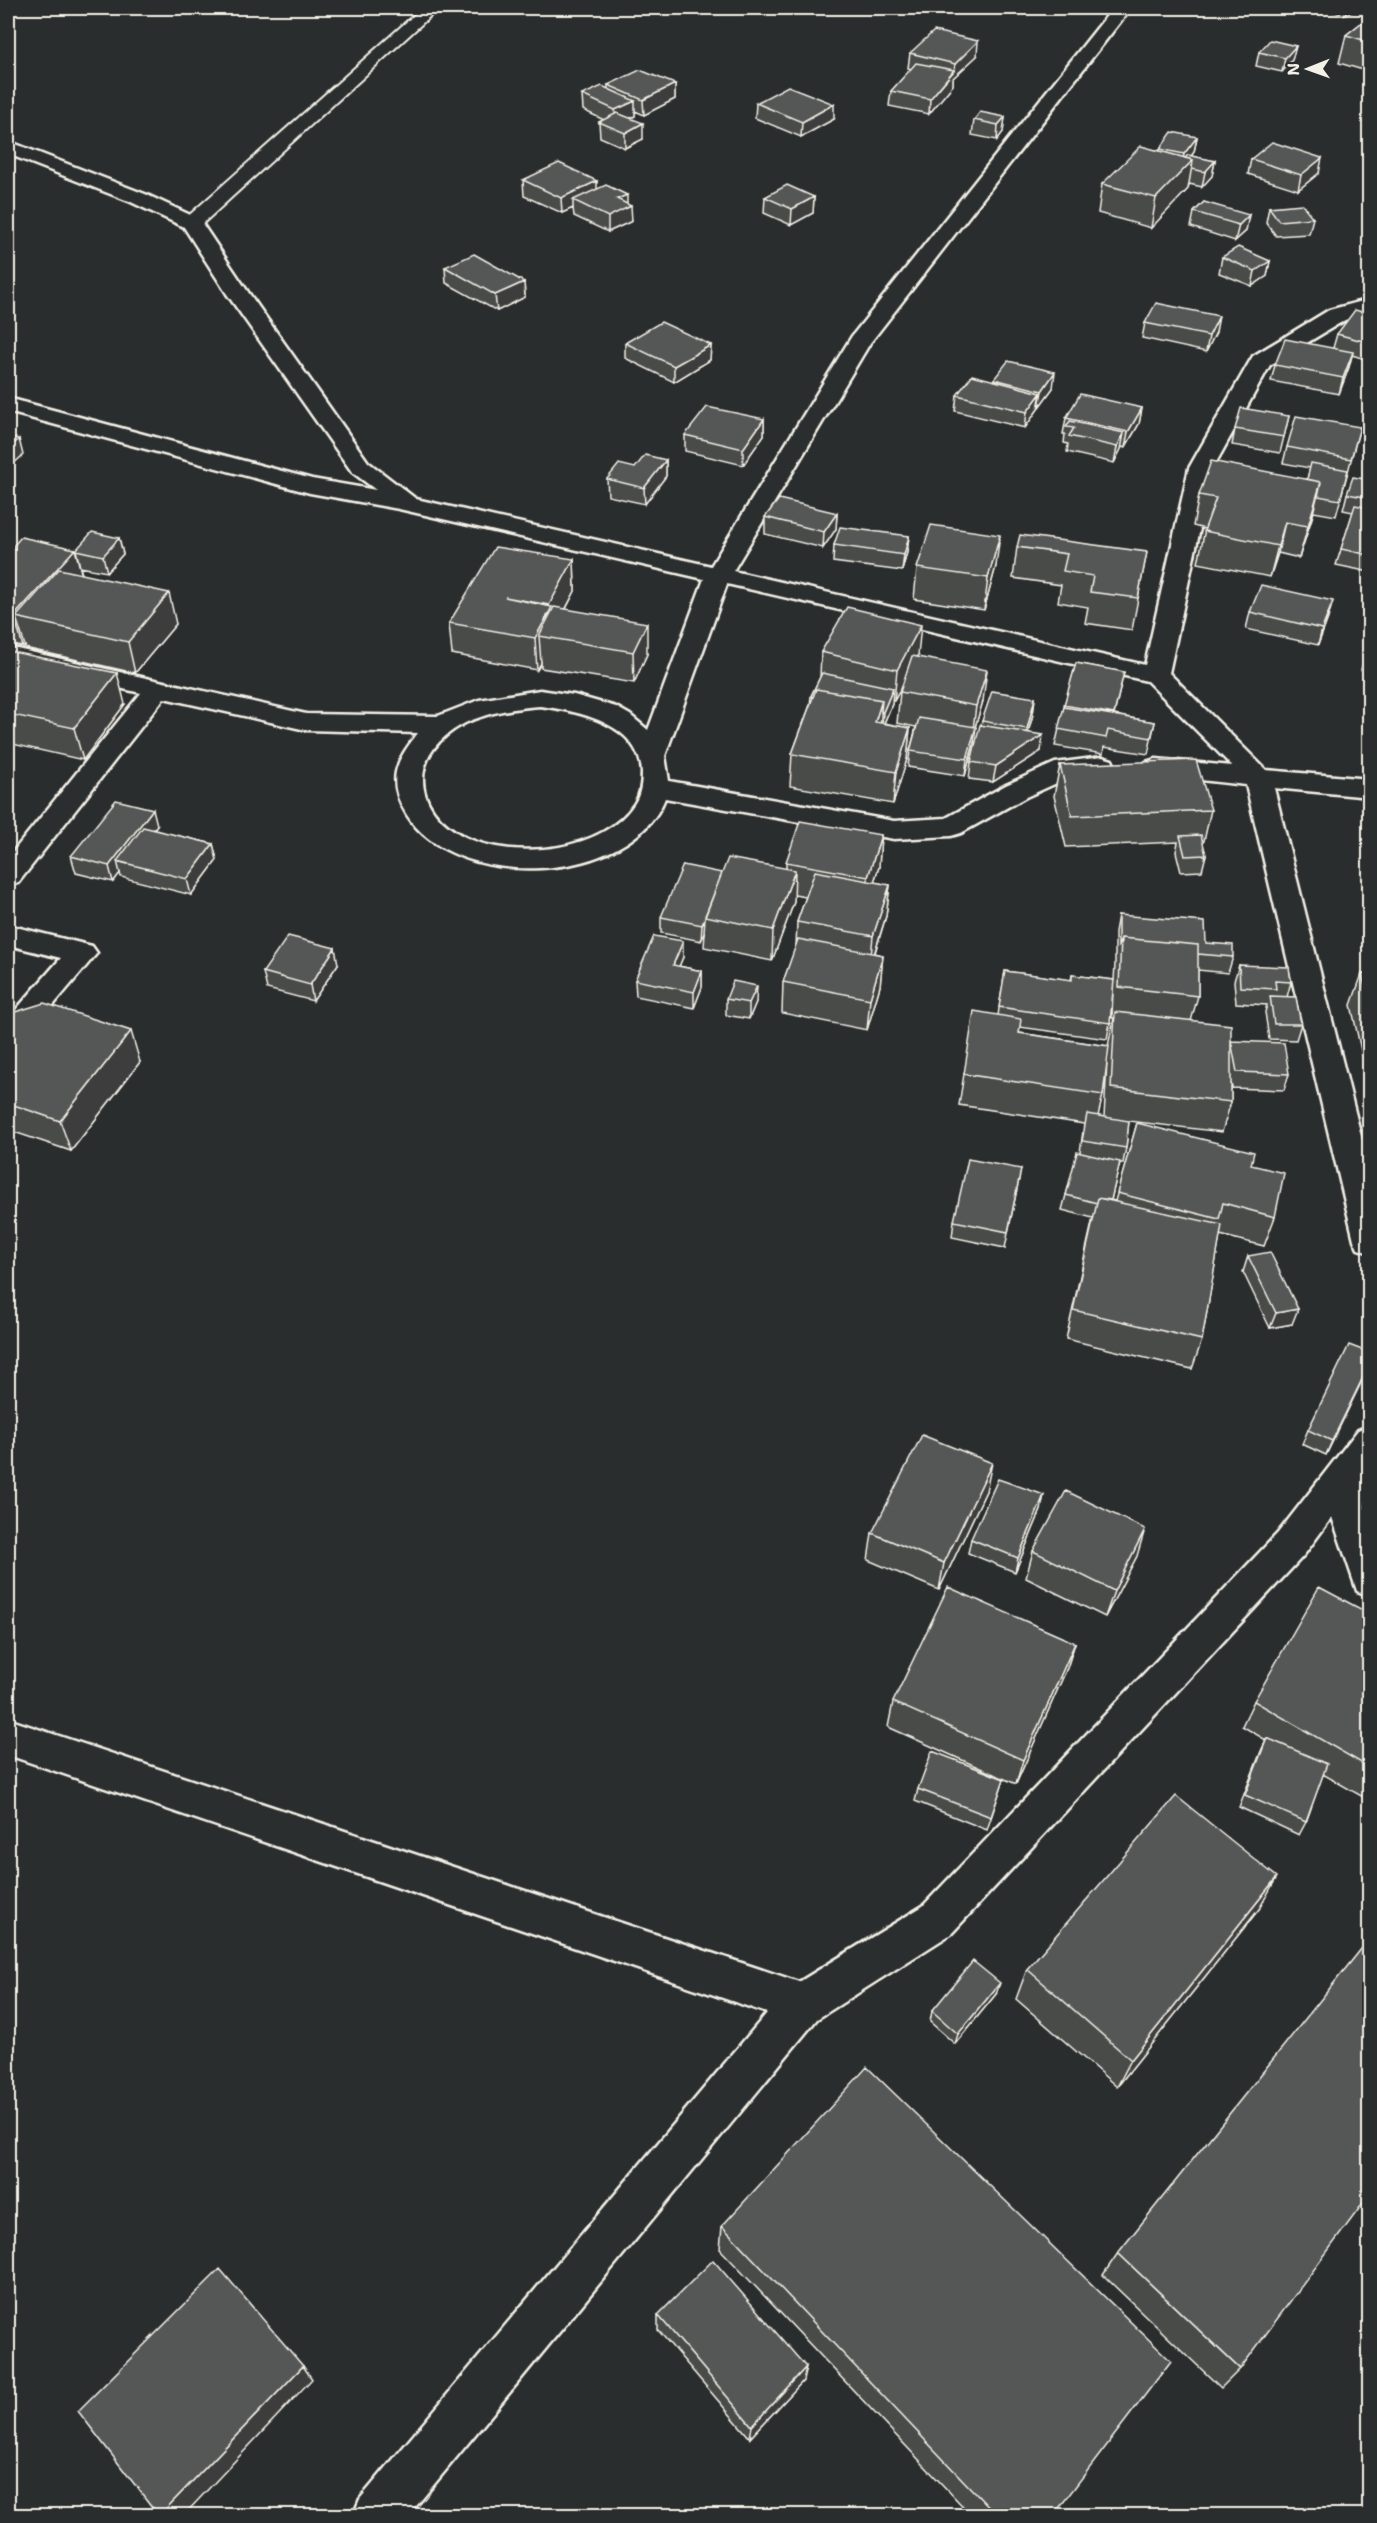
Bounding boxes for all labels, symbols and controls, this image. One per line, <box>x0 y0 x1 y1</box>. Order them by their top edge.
north arrow <box>1278 39 1338 99</box>
text: N <box>1283 63 1304 76</box>

